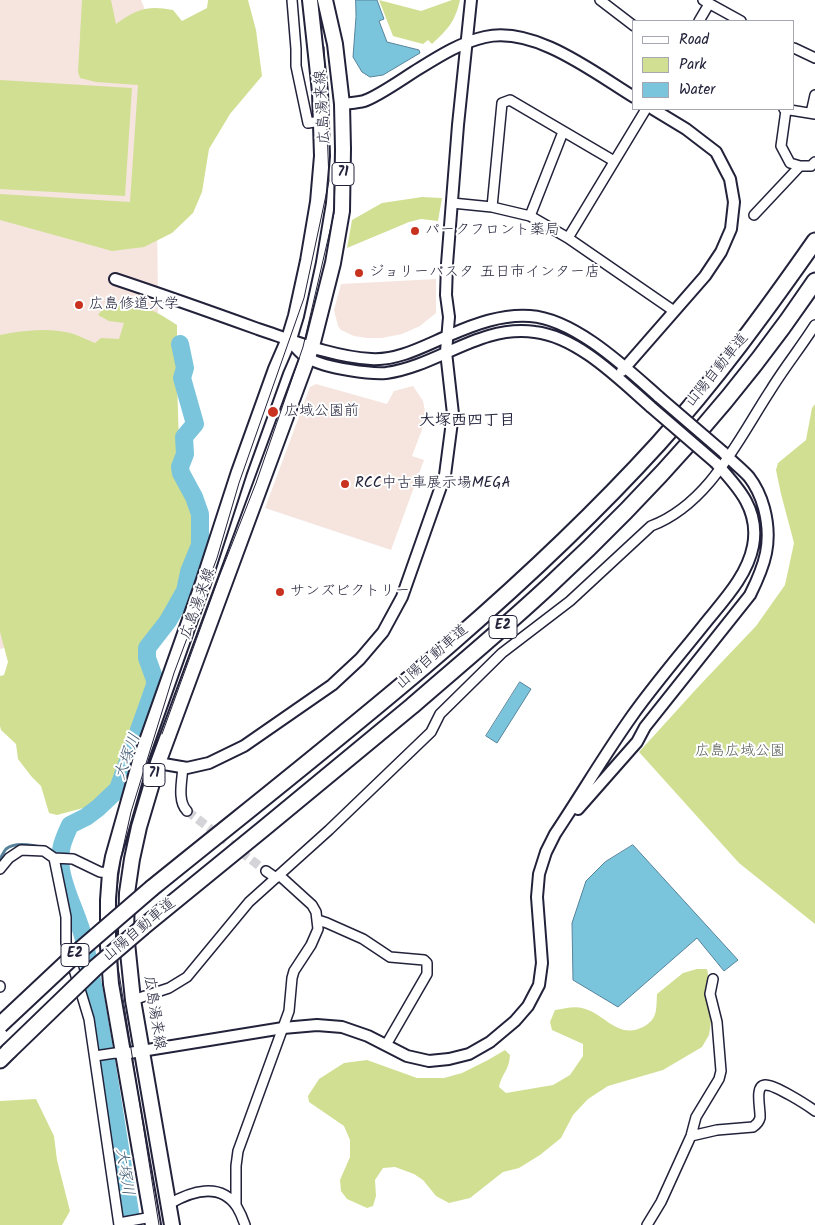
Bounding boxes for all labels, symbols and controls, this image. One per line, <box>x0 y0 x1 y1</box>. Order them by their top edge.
legend <box>632 20 795 110</box>
text: Road <box>679 28 709 52</box>
text: Park <box>679 53 706 77</box>
street label: 広島湯来線 <box>312 69 336 145</box>
text: Water <box>679 78 715 102</box>
road number: 71 <box>332 162 354 185</box>
place label: パークフロント薬局 <box>425 222 560 240</box>
marker: パークフロント薬局 <box>409 225 421 237</box>
place label: ジョリーパスタ 五日市インター店 <box>369 264 600 282</box>
marker: ジョリーパスタ 五日市インター店 <box>353 267 365 279</box>
place label: 広島修道大学 <box>89 296 179 314</box>
marker: 広島修道大学 <box>73 299 85 311</box>
street label: 山陽自動車道 <box>683 330 753 412</box>
place label: 広域公園前 <box>284 403 359 421</box>
marker: 広域公園前 <box>266 405 280 419</box>
district label: 大塚西四丁目 <box>419 412 515 432</box>
place label: RCC中古車展示場MEGA <box>355 475 511 493</box>
marker: RCC中古車展示場MEGA <box>339 478 351 490</box>
street label: 広島湯来線 <box>178 566 220 642</box>
place label: サンズビクトリー <box>290 583 410 601</box>
marker: サンズビクトリー <box>274 586 286 598</box>
road number: E2 <box>489 616 517 638</box>
street label: 山陽自動車道 <box>393 622 473 694</box>
water label: 大塚川 <box>112 731 146 783</box>
park label: 広島広域公園 <box>695 743 785 761</box>
road number: 71 <box>143 764 165 786</box>
street label: 山陽自動車道 <box>100 895 180 967</box>
road number: E2 <box>61 944 89 966</box>
street label: 広島湯来線 <box>138 975 168 1051</box>
water label: 大塚川 <box>110 1147 136 1197</box>

